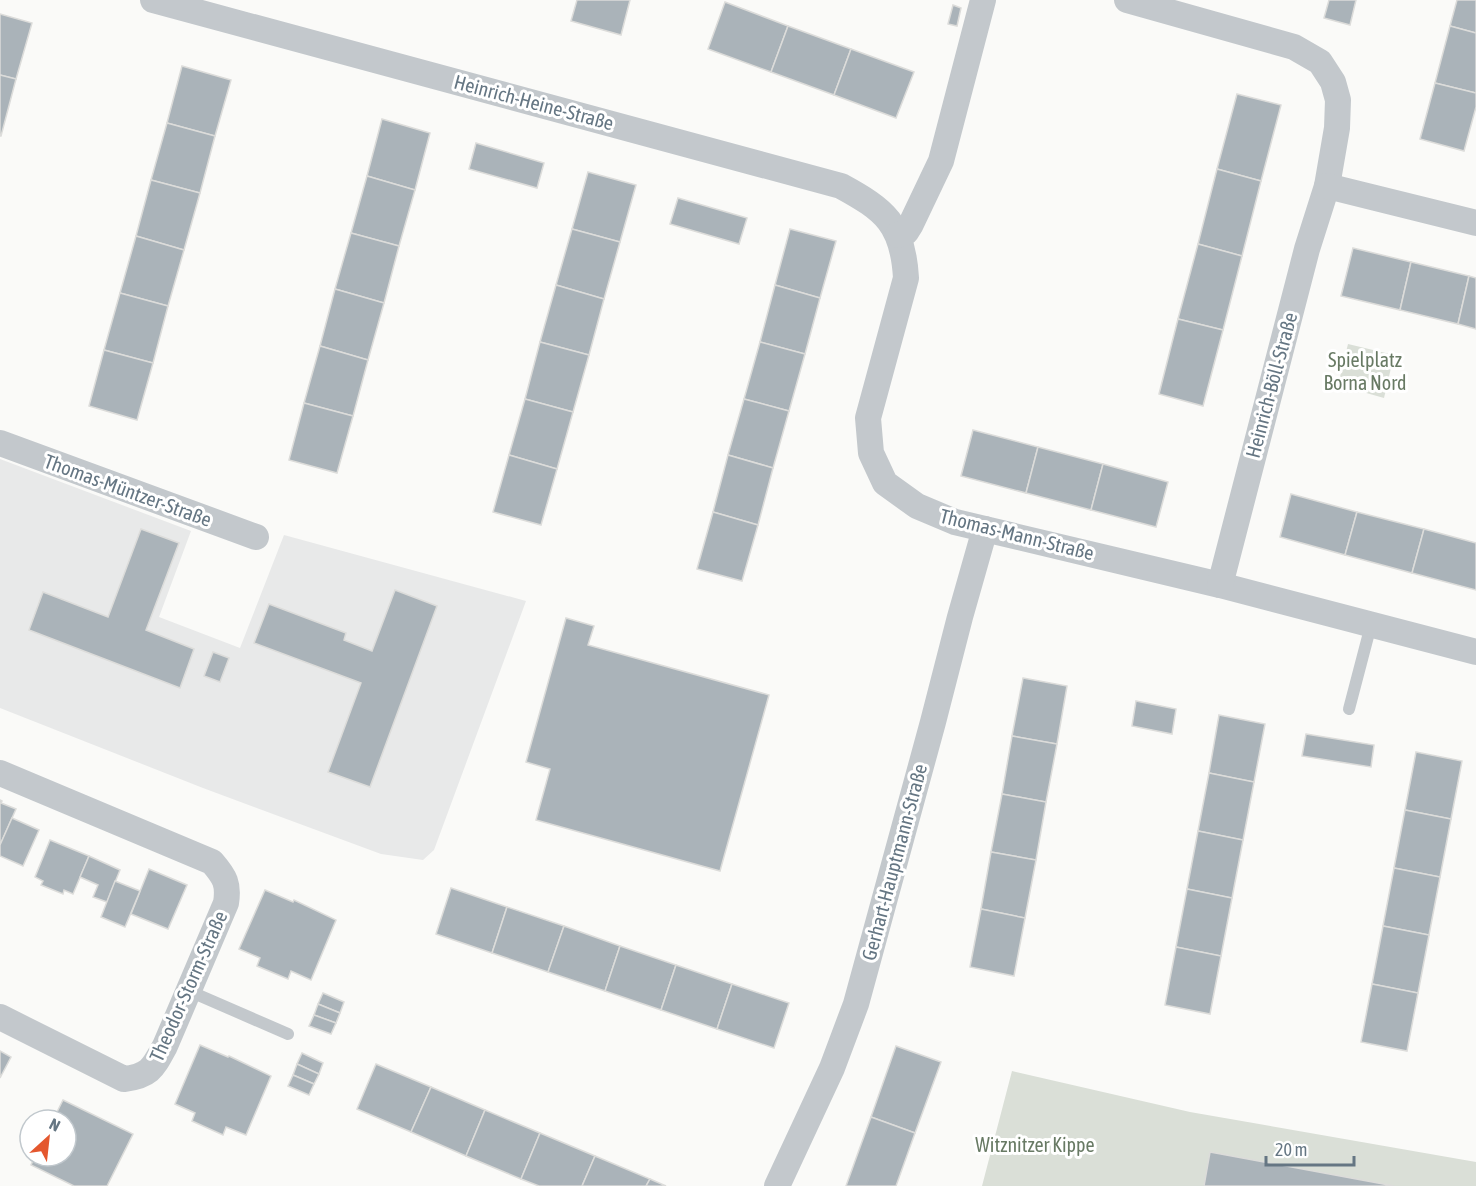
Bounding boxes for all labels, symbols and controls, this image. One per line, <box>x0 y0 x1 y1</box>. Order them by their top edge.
street label: Heinrich-Heine-Straße <box>452 70 616 134</box>
street label: Heinrich-Böll-Straße <box>1241 310 1301 460</box>
park label: Spielplatz Borna Nord <box>1323 348 1407 394</box>
street label: Thomas-Müntzer-Straße <box>41 449 215 531</box>
street label: Thomas-Mann-Straße <box>938 504 1096 564</box>
street label: Gerhart-Hauptmann-Straße <box>857 761 931 963</box>
street label: Theodor-Storm-Straße <box>144 907 232 1065</box>
north arrow <box>18 1108 78 1168</box>
text: N <box>47 1114 63 1135</box>
scale bar <box>1266 1129 1354 1167</box>
park label: Witznitzer Kippe <box>975 1133 1095 1156</box>
text: 20 m <box>1275 1139 1307 1160</box>

